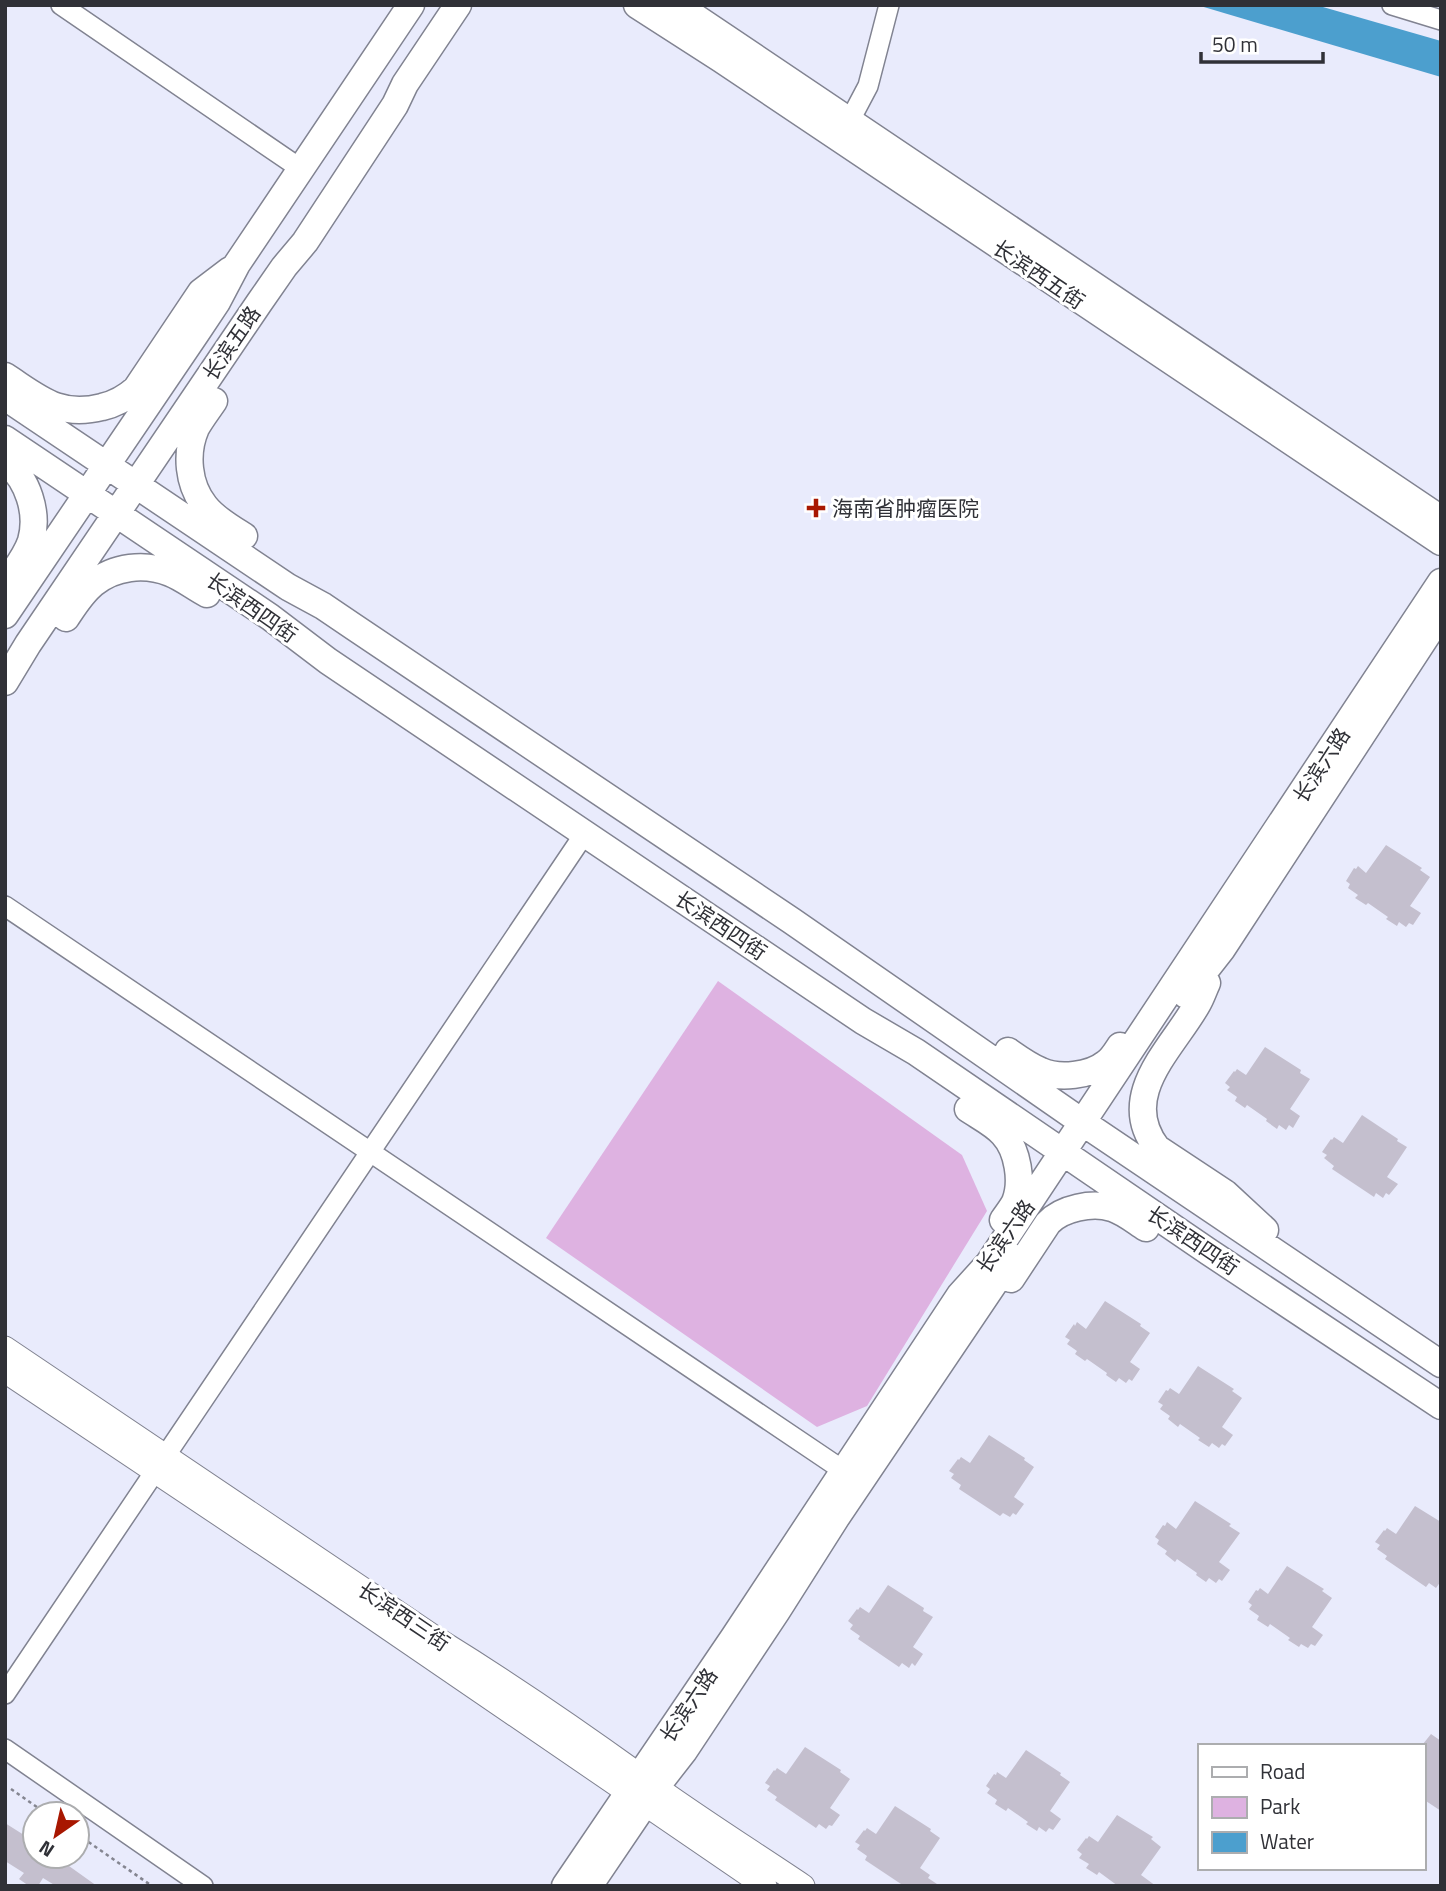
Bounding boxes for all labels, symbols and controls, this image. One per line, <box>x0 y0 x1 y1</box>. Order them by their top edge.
scale bar <box>1201 21 1324 65</box>
text: 50 m <box>1212 28 1258 60</box>
street label: 长滨西五街 <box>987 231 1091 317</box>
street label: 长滨五路 <box>194 299 268 387</box>
place label: 海南省肿瘤医院 <box>832 492 979 524</box>
marker: 海南省肿瘤医院 <box>806 498 826 518</box>
street label: 长滨西四街 <box>200 564 304 650</box>
street label: 长滨六路 <box>1285 721 1357 809</box>
street label: 长滨西四街 <box>669 882 773 968</box>
street label: 长滨六路 <box>968 1192 1042 1280</box>
street label: 长滨西四街 <box>1141 1197 1245 1283</box>
street label: 长滨西三街 <box>352 1573 456 1659</box>
street label: 长滨六路 <box>651 1661 725 1749</box>
legend <box>1198 1744 1425 1870</box>
text: Road <box>1260 1755 1305 1787</box>
text: Park <box>1260 1790 1300 1822</box>
north arrow <box>21 1800 91 1870</box>
text: Water <box>1260 1825 1314 1857</box>
text: N <box>33 1834 60 1865</box>

